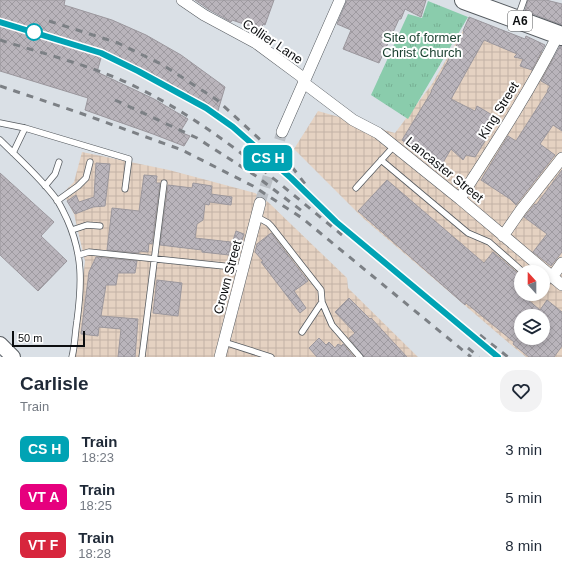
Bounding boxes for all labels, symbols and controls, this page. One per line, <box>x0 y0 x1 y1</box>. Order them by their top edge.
road number: A6 <box>508 11 532 31</box>
street label: Collier Lane <box>240 16 306 67</box>
unlabelled marker <box>25 23 43 41</box>
park label: Site of former Christ Church <box>382 30 462 60</box>
street label: King Street <box>475 79 522 142</box>
street label: Lancaster Street <box>403 134 487 205</box>
line badge: CS H <box>240 145 296 171</box>
text: CS H <box>251 150 285 166</box>
street label: Crown Street <box>210 238 245 316</box>
north arrow <box>514 265 550 301</box>
map controls <box>514 265 550 345</box>
button: layers <box>514 309 550 345</box>
scale bar <box>12 329 85 348</box>
text: 50 m <box>18 332 42 344</box>
button: heart <box>500 370 542 412</box>
text: Carlisle <box>20 373 89 394</box>
text: Train <box>20 399 49 414</box>
text: Train <box>81 433 117 450</box>
text: CS H <box>28 441 61 457</box>
text: 3 min <box>505 441 542 458</box>
text: 18:23 <box>81 450 114 465</box>
text: Train <box>79 481 115 498</box>
text: VT A <box>28 489 59 505</box>
text: 5 min <box>505 489 542 506</box>
text: 18:25 <box>79 498 112 513</box>
text: Train <box>78 529 114 546</box>
text: VT F <box>28 537 58 553</box>
text: 8 min <box>505 537 542 554</box>
text: 18:28 <box>78 546 111 561</box>

